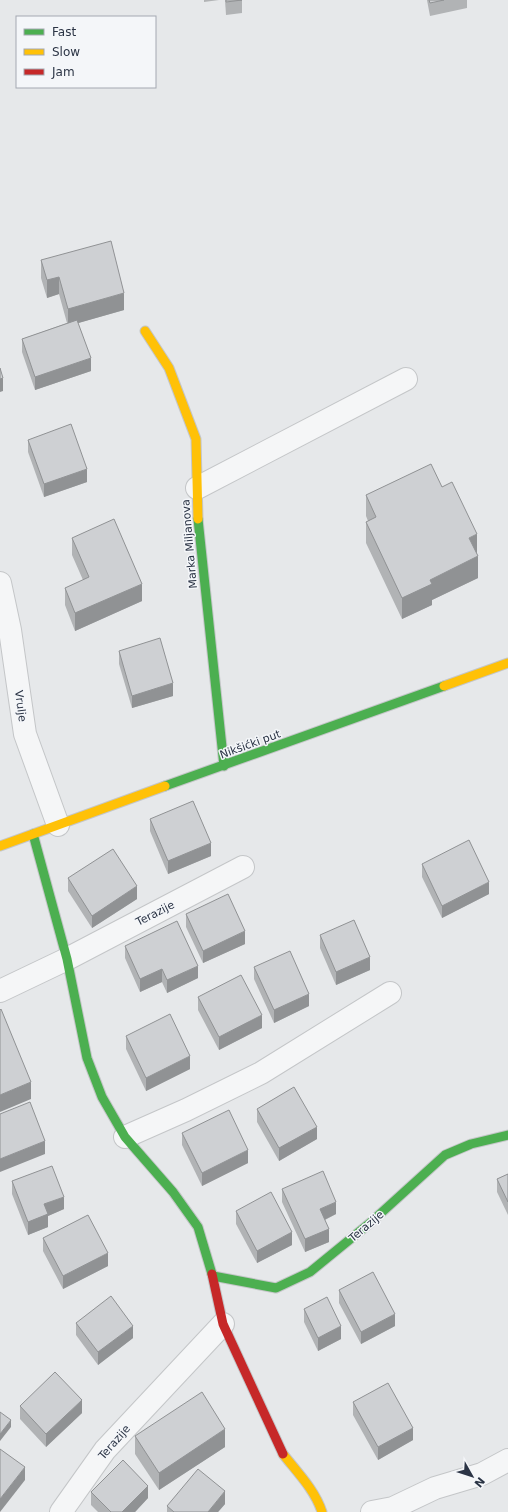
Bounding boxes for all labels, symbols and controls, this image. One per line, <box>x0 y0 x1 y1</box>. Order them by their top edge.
legend <box>16 16 156 88</box>
text: Fast <box>52 25 76 39</box>
text: Slow <box>52 45 80 59</box>
text: Jam <box>51 65 75 79</box>
street label: Marka Miljanova <box>179 499 200 589</box>
street label: Vrulje <box>12 689 29 723</box>
street label: Nikšićki put <box>218 727 283 761</box>
street label: Terazije <box>133 898 177 929</box>
street label: Terazije <box>345 1208 387 1245</box>
street label: Terazije <box>95 1422 133 1463</box>
north arrow <box>452 1456 492 1496</box>
text: N <box>471 1474 487 1490</box>

